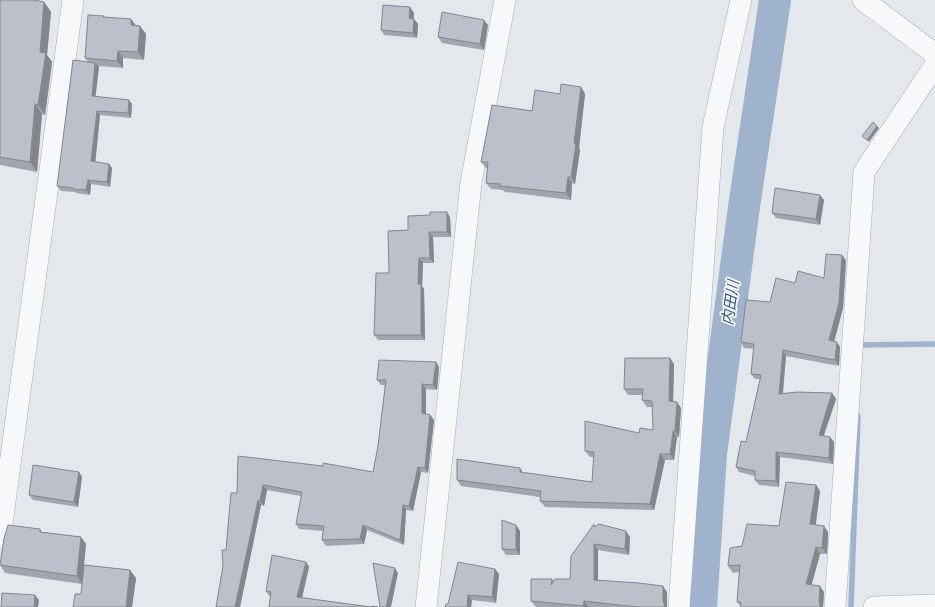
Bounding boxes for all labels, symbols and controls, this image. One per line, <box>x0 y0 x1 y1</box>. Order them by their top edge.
water label: 内田川 <box>719 277 745 327</box>

